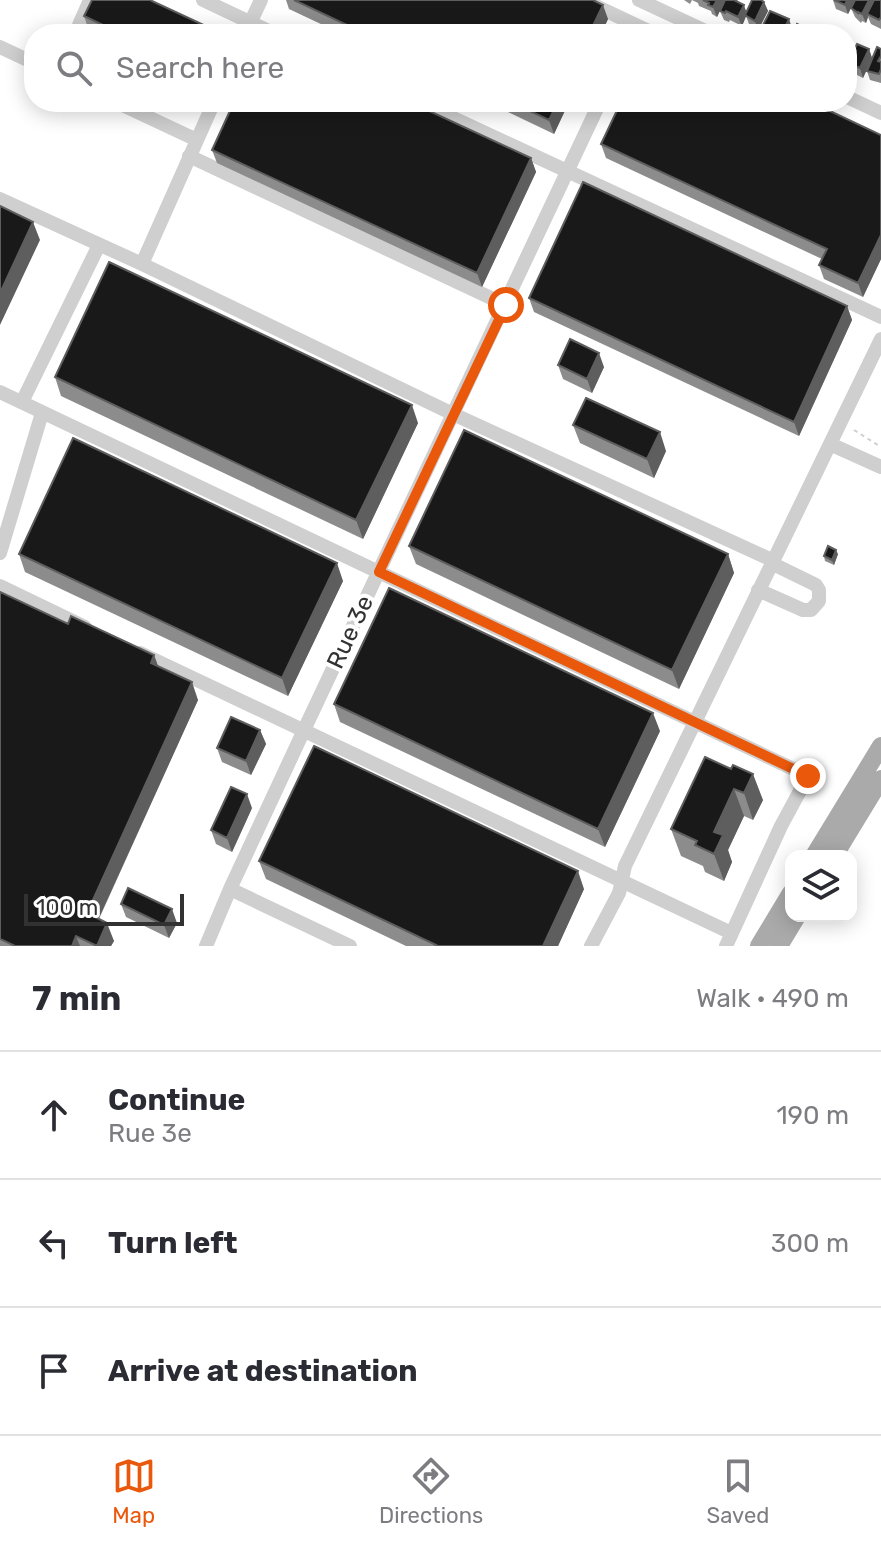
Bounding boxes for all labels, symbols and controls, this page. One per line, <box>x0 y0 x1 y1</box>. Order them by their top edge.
search box <box>24 24 857 112</box>
icon: search <box>52 46 96 90</box>
text: Search here <box>116 50 284 86</box>
route start <box>488 287 524 323</box>
street label: Rue 3e <box>321 591 379 673</box>
route end <box>790 758 826 794</box>
map controls <box>785 850 857 922</box>
button: layers <box>785 850 857 922</box>
scale bar <box>24 890 184 926</box>
text: 100 m <box>36 894 98 921</box>
text: 7 min <box>32 978 121 1019</box>
text: Walk · 490 m <box>696 983 849 1014</box>
text: Continue <box>108 1082 245 1118</box>
icon: ahead <box>32 1093 76 1137</box>
text: 190 m <box>776 1100 849 1131</box>
text: Rue 3e <box>108 1118 192 1149</box>
icon: left <box>32 1221 76 1265</box>
text: Turn left <box>108 1225 238 1261</box>
text: 300 m <box>771 1228 849 1259</box>
icon: arrive <box>32 1349 76 1393</box>
text: Arrive at destination <box>108 1353 418 1389</box>
tab: Map <box>112 1454 156 1529</box>
tab: Directions <box>379 1454 483 1529</box>
tab: Saved <box>707 1454 769 1529</box>

